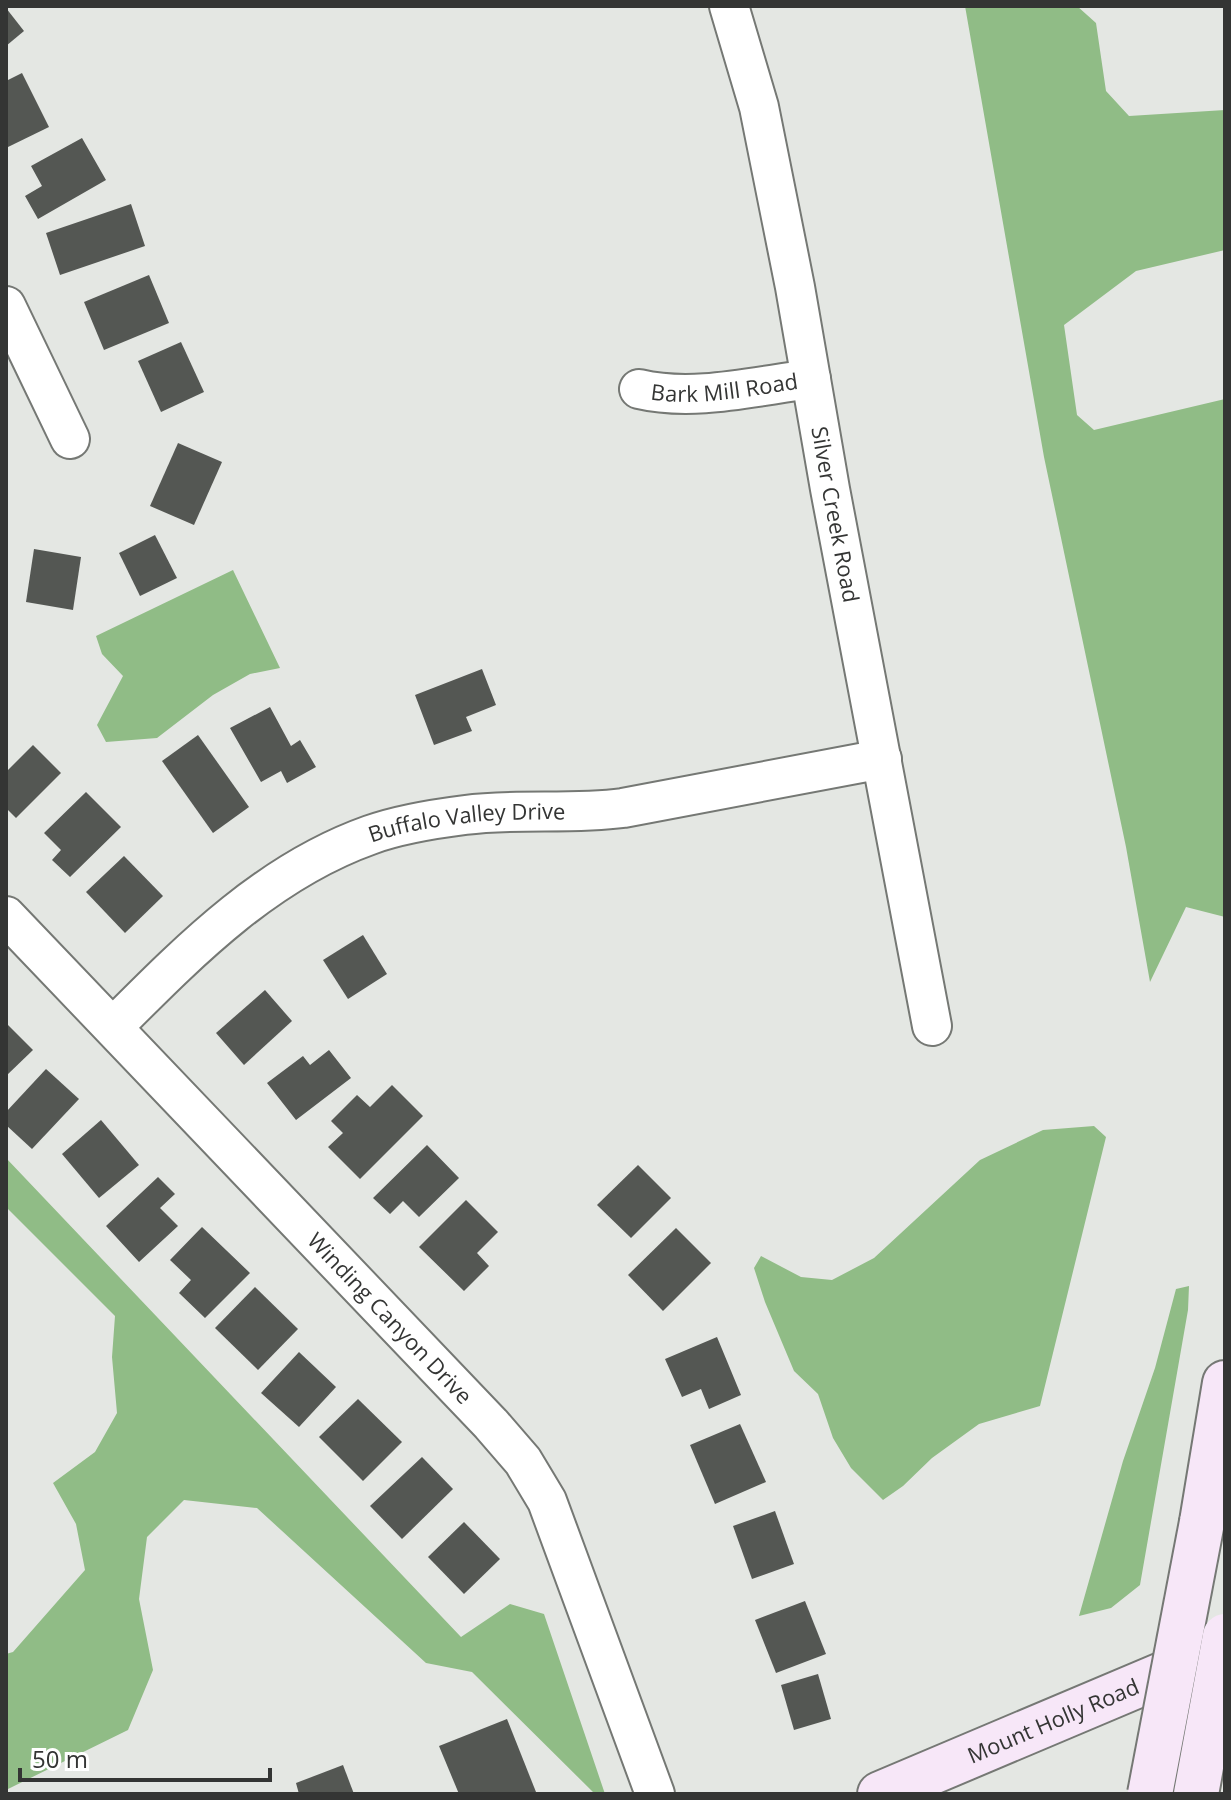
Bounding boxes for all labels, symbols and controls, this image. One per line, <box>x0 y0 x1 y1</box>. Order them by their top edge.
street label: Bark Mill Road <box>649 365 800 408</box>
street label: Silver Creek Road <box>805 424 867 605</box>
street label: Buffalo Valley Drive <box>364 795 565 849</box>
street label: Winding Canyon Drive <box>302 1225 480 1410</box>
street label: Mount Holly Road <box>962 1670 1143 1769</box>
scale bar <box>20 1732 270 1782</box>
text: 50 m <box>32 1742 88 1775</box>

